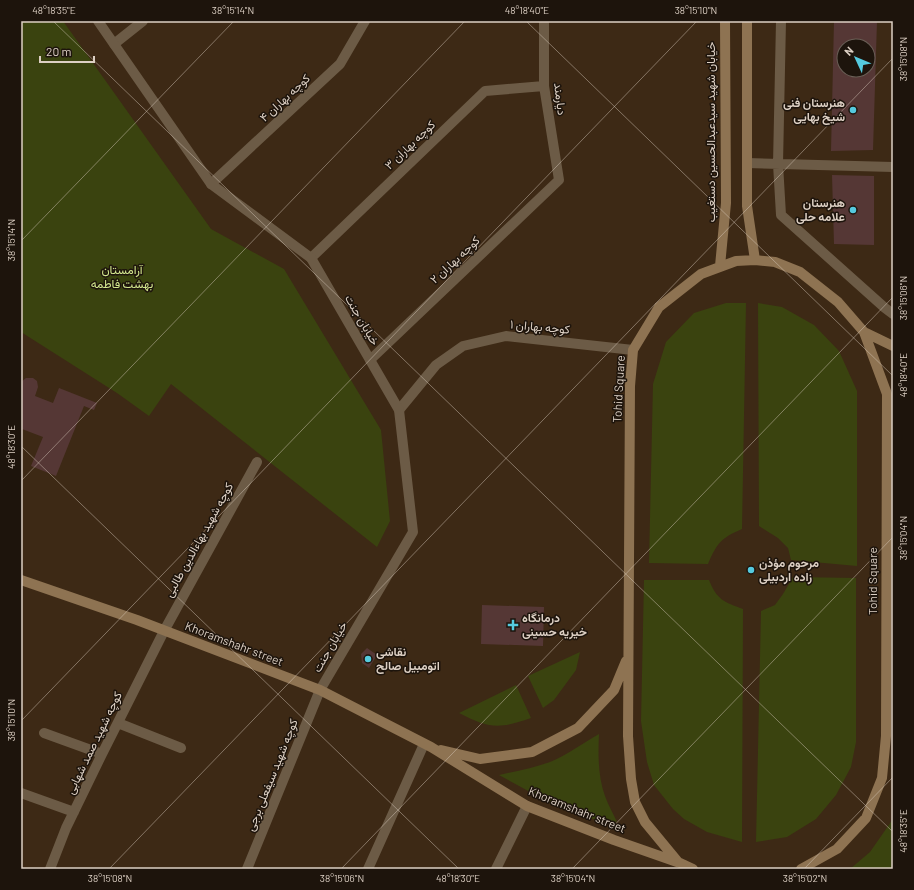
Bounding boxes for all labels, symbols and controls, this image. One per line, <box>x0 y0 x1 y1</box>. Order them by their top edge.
text: 48°18'35"E <box>32 4 76 16</box>
text: 38°15'14"N <box>212 4 254 16</box>
text: 48°18'40"E <box>505 4 549 16</box>
text: 38°15'10"N <box>675 4 717 16</box>
text: 38°15'08"N <box>897 37 909 81</box>
scale bar <box>40 38 94 64</box>
north arrow <box>836 38 876 78</box>
street label: خیابان شهید سیدعبدالحسین دستغیب <box>703 42 719 222</box>
text: 20 m <box>46 44 72 58</box>
text: N <box>841 44 856 58</box>
street label: کوچه بهاران ۴ <box>256 71 314 125</box>
street label: دیارمند <box>550 82 570 116</box>
place label: هنرستان فنی شیخ بهایی <box>783 95 845 125</box>
marker: هنرستان فنی شیخ بهایی <box>848 105 858 115</box>
street label: کوچه بهاران ۳ <box>381 117 439 173</box>
place label: هنرستان علامه حلی <box>796 195 845 224</box>
marker: هنرستان علامه حلی <box>848 205 858 215</box>
text: 38°15'14"N <box>5 219 17 261</box>
street label: کوچه بهاران ۲ <box>427 233 483 287</box>
park label: آرامستان بهشت فاطمه <box>91 262 153 292</box>
text: 38°15'06"N <box>897 276 909 320</box>
street label: خیابان جنت <box>342 292 383 348</box>
street label: کوچه بهاران ۱ <box>509 316 571 338</box>
text: 48°18'40"E <box>897 353 909 397</box>
street label: Tohid Square <box>609 355 627 423</box>
text: 48°18'30"E <box>5 425 17 469</box>
street label: کوچه شهید بهاءالدین طالبی <box>161 480 237 600</box>
text: 38°15'04"N <box>897 516 909 560</box>
street label: Tohid Square <box>865 547 879 615</box>
place label: مرحوم مؤذن زاده اردبیلی <box>759 555 819 585</box>
marker: مرحوم مؤذن زاده اردبیلی <box>746 565 756 575</box>
place label: درمانگاه خیریه حسینی <box>522 610 587 640</box>
street label: Khoramshahr street <box>183 618 285 668</box>
street label: خیابان جنت <box>309 619 350 675</box>
marker: درمانگاه خیریه حسینی <box>507 619 519 631</box>
place label: نقاشی اتومبیل صالح <box>376 644 440 674</box>
marker: نقاشی اتومبیل صالح <box>363 654 373 664</box>
street label: کوچه شهید صمد شهابی <box>62 689 126 797</box>
text: 38°15'10"N <box>5 699 17 741</box>
street label: کوچه شهید سیفعلی برجی <box>242 717 302 833</box>
street label: Khoramshahr street <box>527 783 628 835</box>
text: 48°18'35"E <box>897 809 909 853</box>
text: 38°15'08"N <box>88 872 132 884</box>
text: 38°15'06"N <box>320 872 364 884</box>
text: 48°18'30"E <box>436 872 480 884</box>
text: 38°15'04"N <box>551 872 595 884</box>
text: 38°15'02"N <box>783 872 827 884</box>

